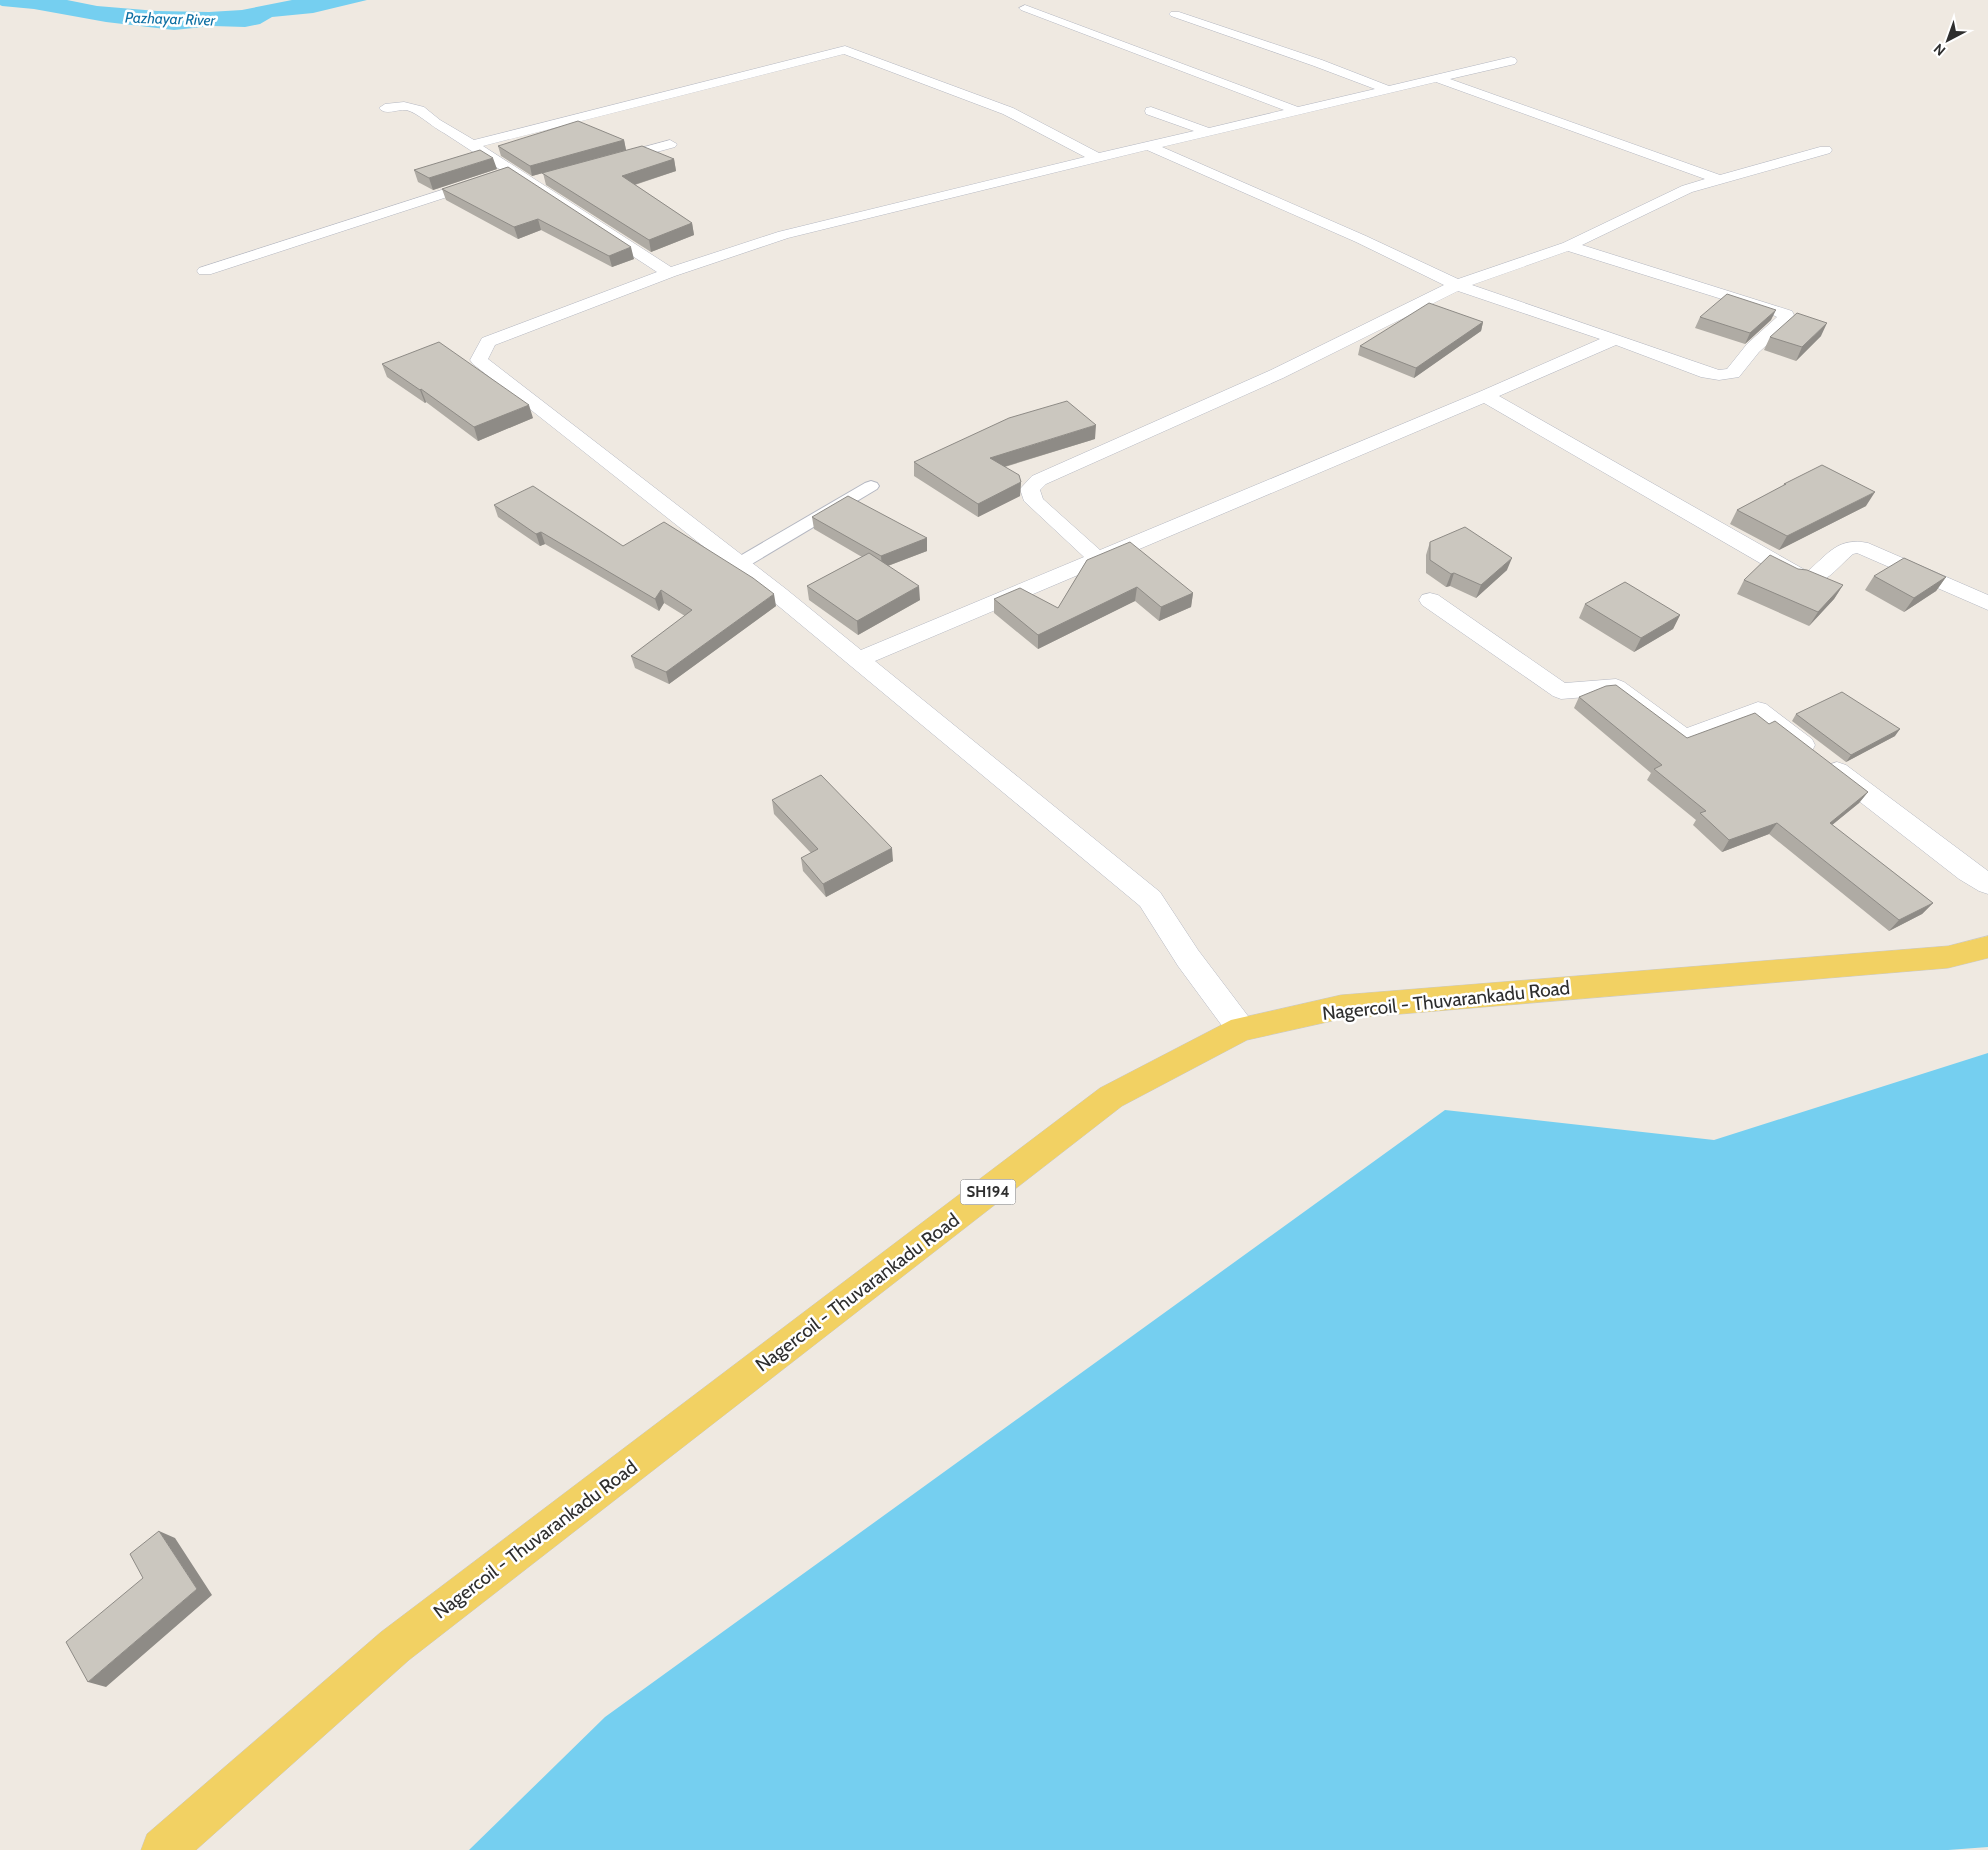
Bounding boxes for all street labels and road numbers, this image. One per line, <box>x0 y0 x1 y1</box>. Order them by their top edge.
street label: Nagercoil - Thuvarankadu Road <box>1321 976 1571 1025</box>
road number: SH194 <box>960 1180 1016 1204</box>
street label: Nagercoil - Thuvarankadu Road <box>751 1208 964 1377</box>
street label: Nagercoil - Thuvarankadu Road <box>429 1455 642 1624</box>

